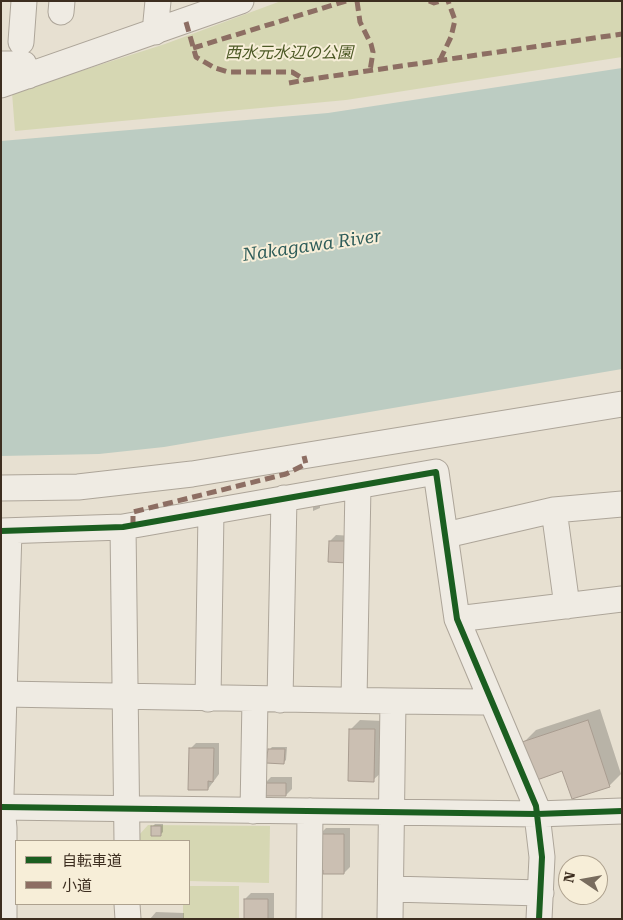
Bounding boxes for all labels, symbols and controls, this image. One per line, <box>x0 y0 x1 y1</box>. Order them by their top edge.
park label: 西水元水辺の公園 <box>225 43 353 63</box>
water label: Nakagawa River <box>241 226 383 266</box>
legend <box>15 840 190 905</box>
text: 自転車道 <box>62 852 122 870</box>
north arrow <box>558 855 608 905</box>
text: N <box>560 870 578 884</box>
text: 小道 <box>62 877 92 895</box>

